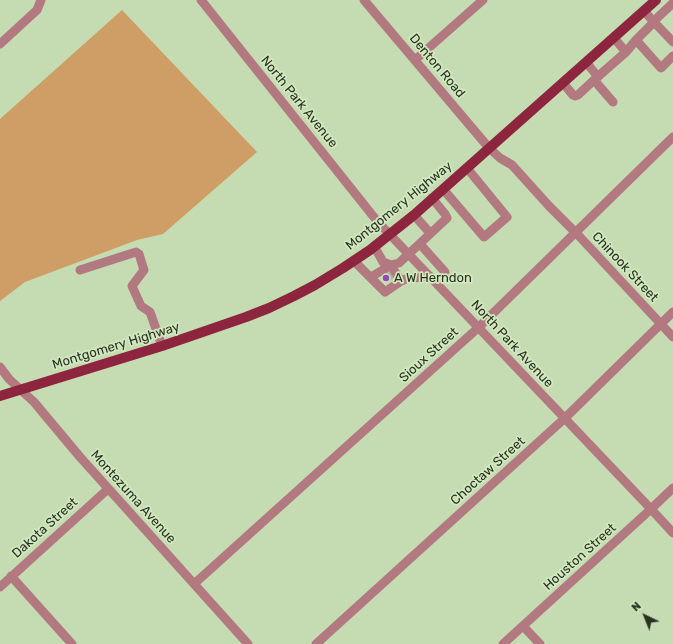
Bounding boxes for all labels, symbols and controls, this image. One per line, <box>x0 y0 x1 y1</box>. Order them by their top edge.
street label: Denton Road <box>406 31 468 101</box>
street label: North Park Avenue <box>257 53 341 151</box>
street label: Montgomery Highway <box>343 158 455 254</box>
street label: Chinook Street <box>589 229 661 305</box>
place label: A W Herndon <box>394 270 472 286</box>
marker: A W Herndon <box>381 273 391 283</box>
street label: North Park Avenue <box>468 297 556 391</box>
street label: Montgomery Highway <box>50 319 182 373</box>
street label: Sioux Street <box>396 324 462 386</box>
street label: Choctaw Street <box>448 434 528 508</box>
street label: Montezuma Avenue <box>87 447 179 547</box>
street label: Dakota Street <box>9 494 81 562</box>
street label: Houston Street <box>540 520 620 594</box>
north arrow <box>625 596 665 636</box>
text: N <box>629 599 644 614</box>

